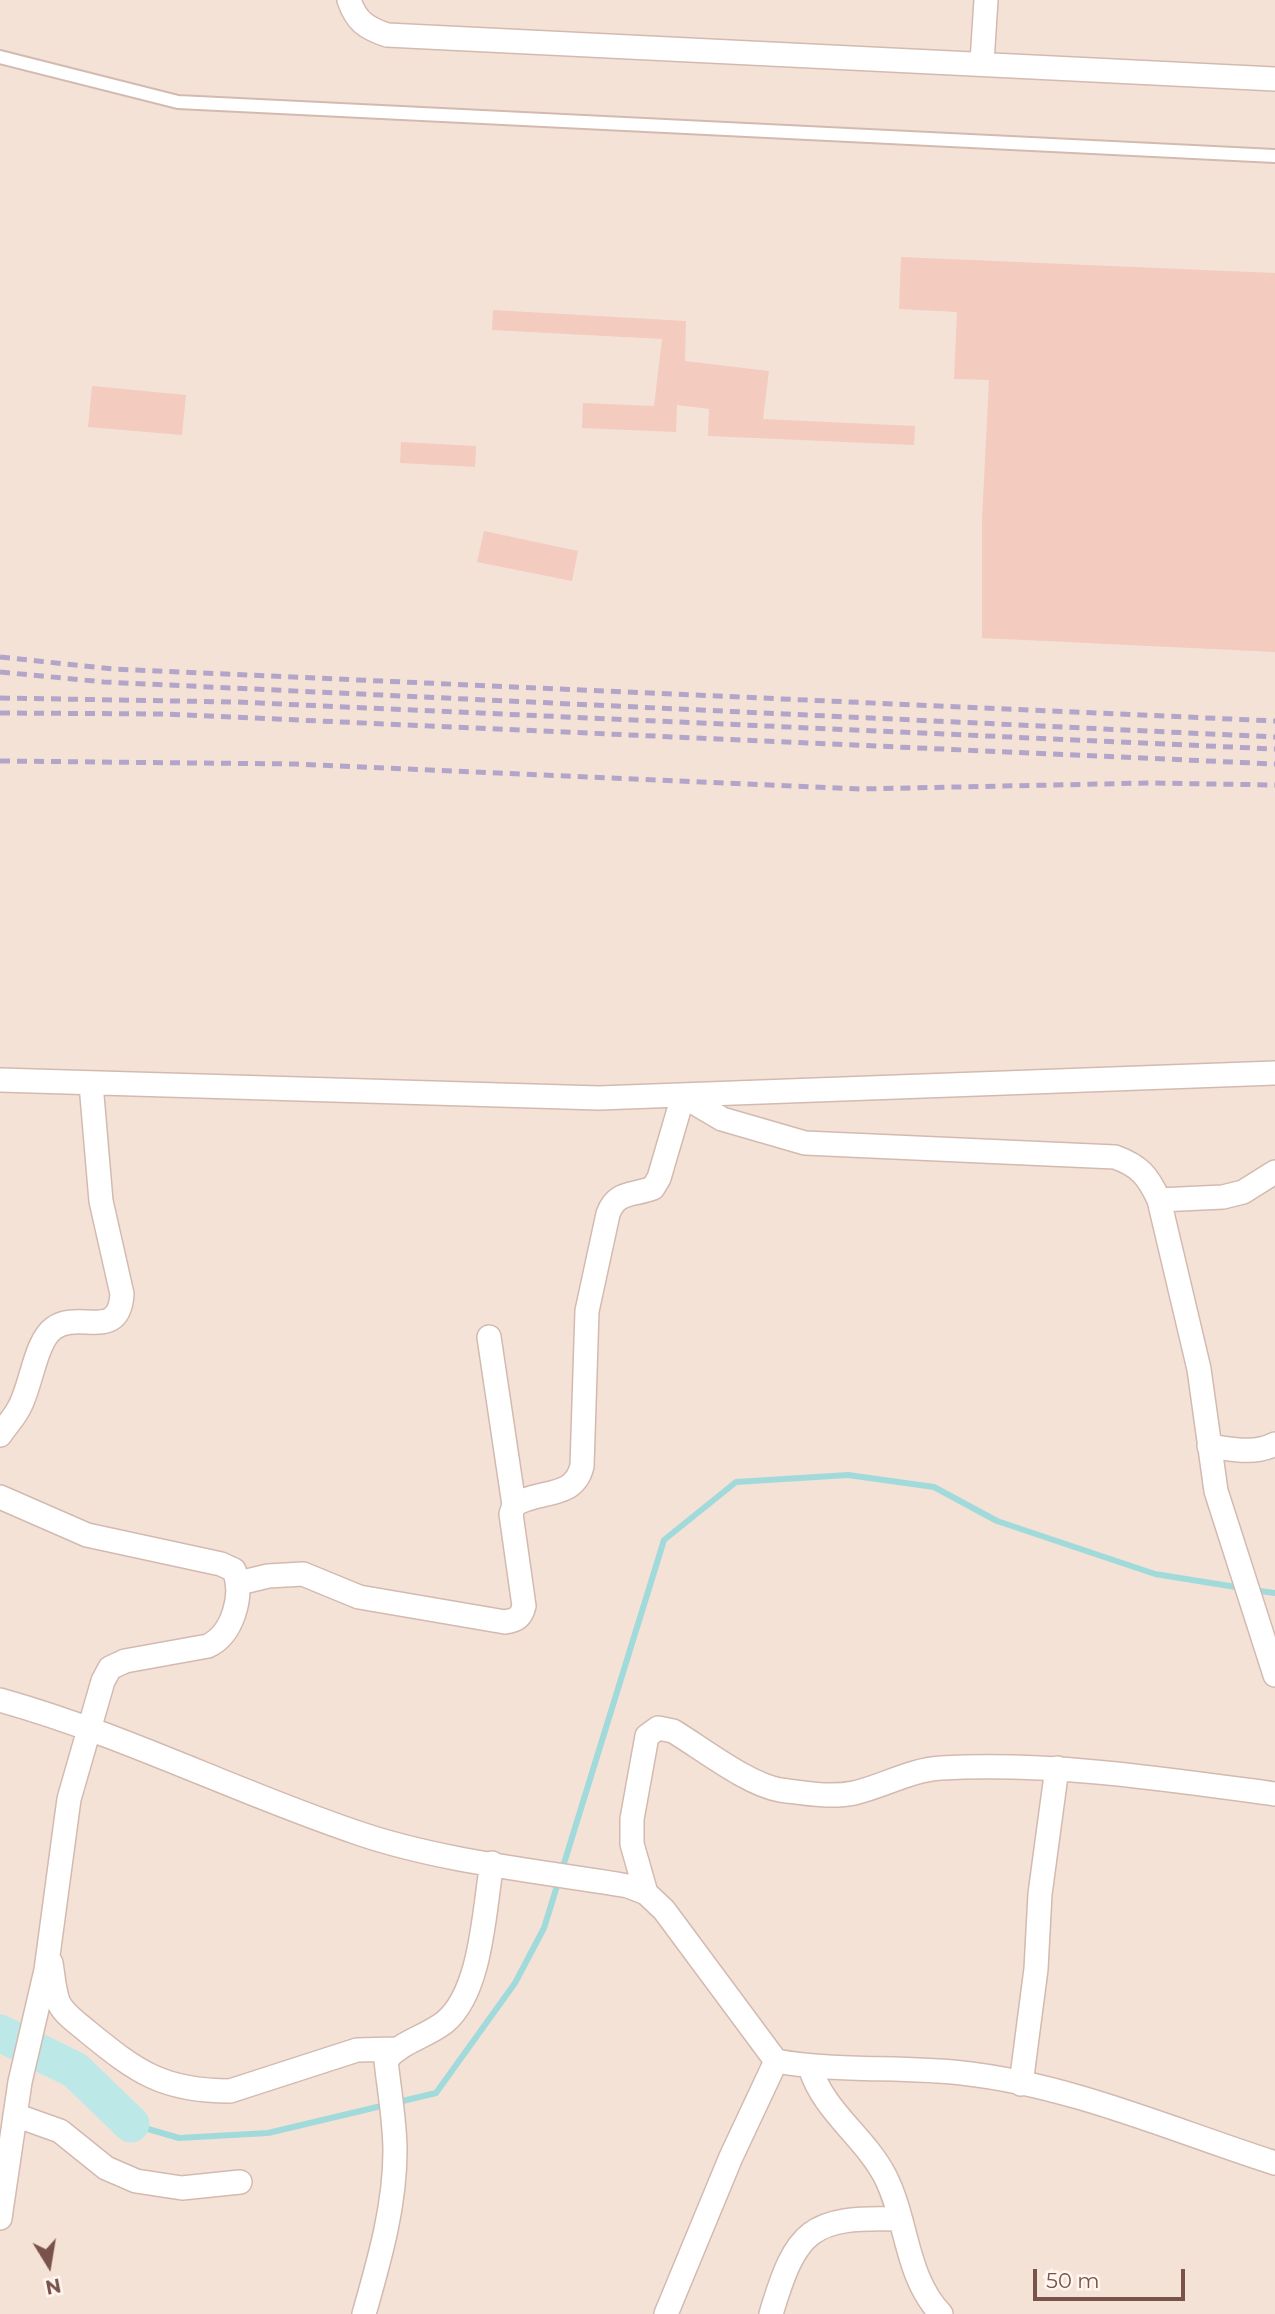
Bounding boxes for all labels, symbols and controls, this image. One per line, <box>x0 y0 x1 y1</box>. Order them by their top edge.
north arrow <box>14 2230 84 2300</box>
scale bar <box>1037 2254 1189 2298</box>
text: 50 m <box>1046 2268 1100 2293</box>
text: N <box>43 2273 63 2299</box>

